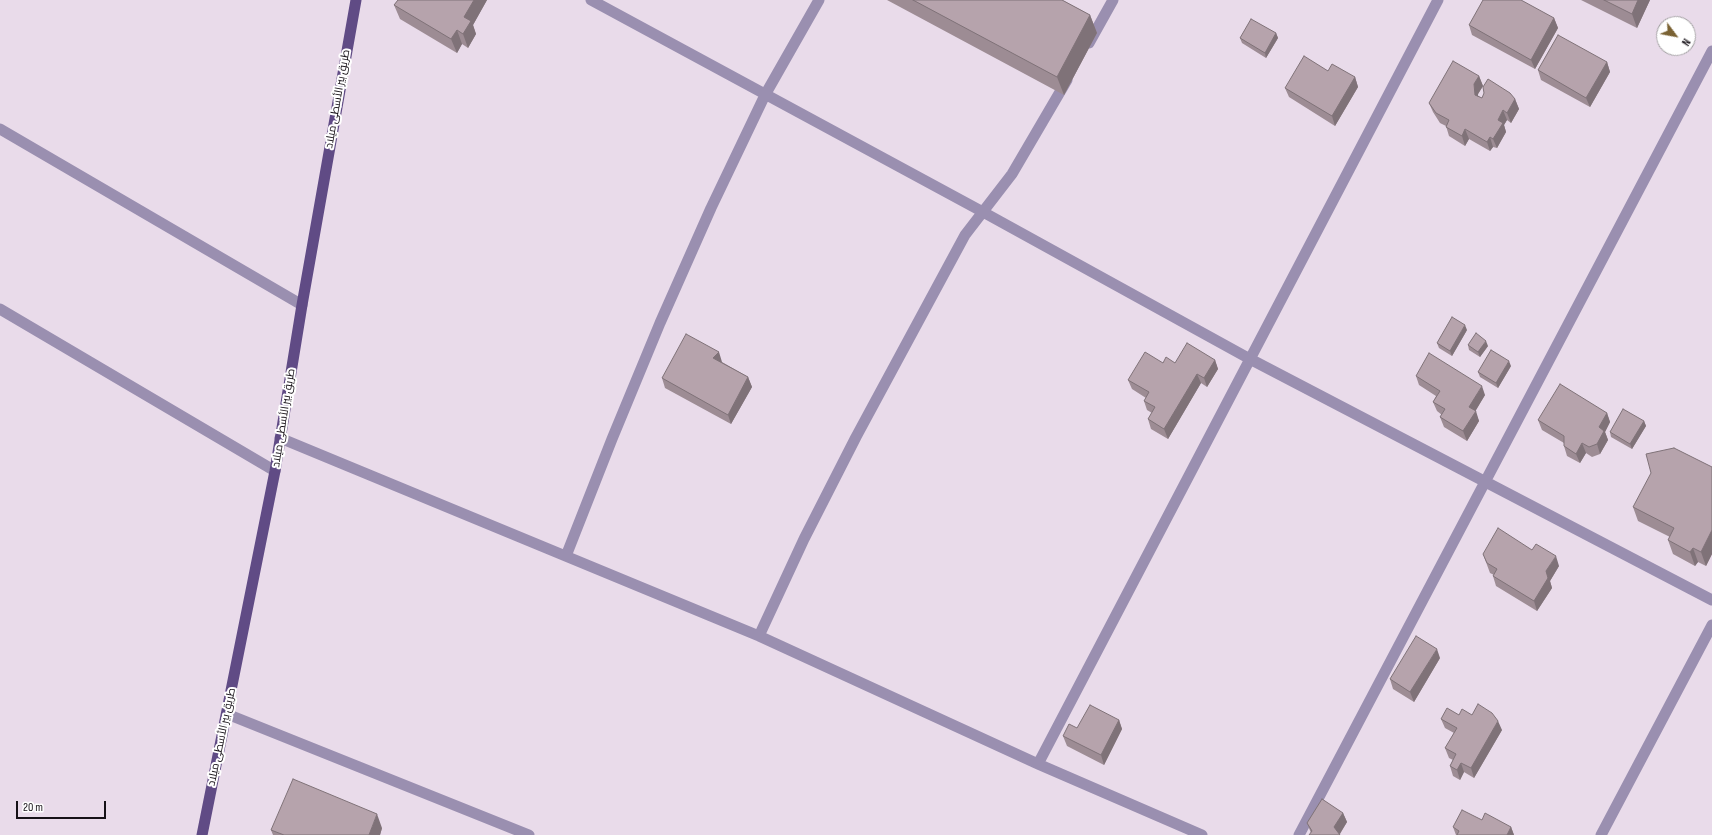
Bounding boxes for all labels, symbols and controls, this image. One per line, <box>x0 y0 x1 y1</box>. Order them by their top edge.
north arrow <box>1656 16 1696 56</box>
text: N <box>1679 36 1693 48</box>
street label: طريق بير الأسطى ميلاد <box>323 49 353 149</box>
street label: طريق بير الأسطى ميلاد <box>270 368 298 468</box>
street label: طريق بير الأسطى ميلاد <box>205 687 239 787</box>
scale bar <box>18 793 108 819</box>
text: 20 m <box>23 800 43 815</box>

